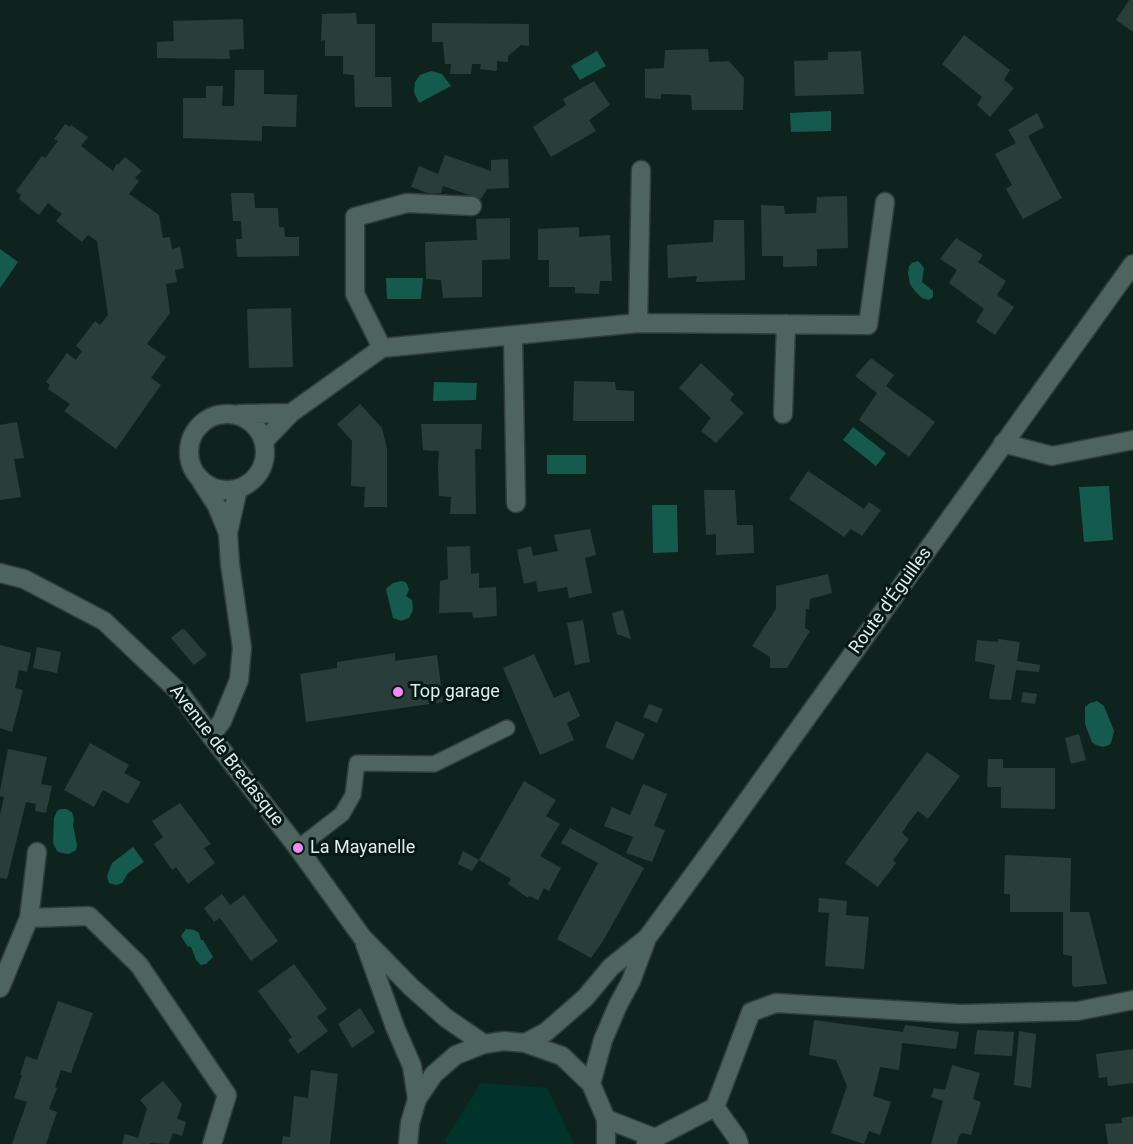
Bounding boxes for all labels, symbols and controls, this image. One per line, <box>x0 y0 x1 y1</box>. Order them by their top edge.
street label: Route d'Éguilles <box>845 543 937 659</box>
street label: Avenue de Bredasque <box>164 681 288 831</box>
place label: Top garage <box>410 681 500 703</box>
marker: Top garage <box>391 685 405 699</box>
place label: La Mayanelle <box>310 837 415 859</box>
marker: La Mayanelle <box>291 841 305 855</box>

